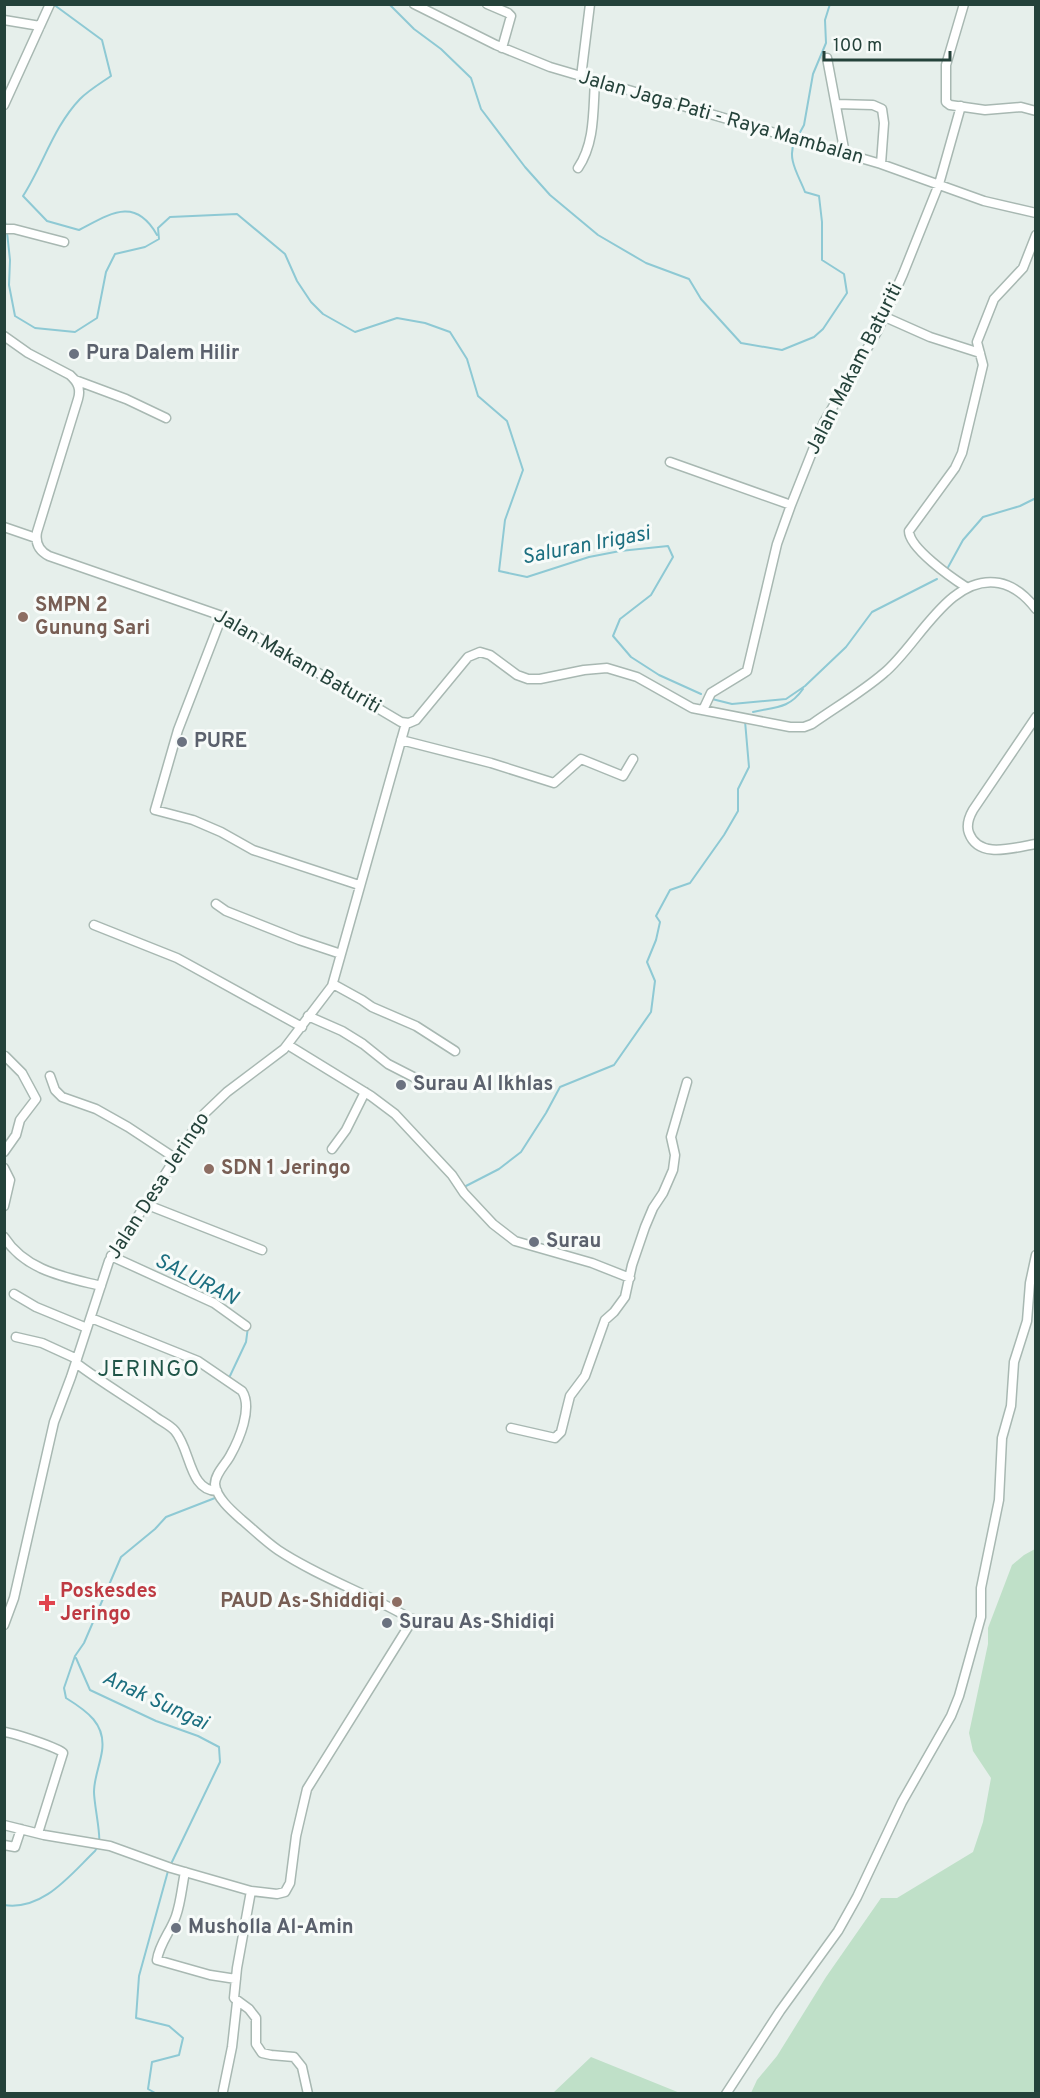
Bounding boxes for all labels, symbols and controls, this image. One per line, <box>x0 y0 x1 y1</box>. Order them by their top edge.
scale bar <box>824 24 950 62</box>
text: 100 m <box>833 35 882 58</box>
street label: Jalan Jaga Pati - Raya Mambalan <box>575 65 867 171</box>
street label: Jalan Makam Baturiti <box>801 279 909 459</box>
place label: Pura Dalem Hilir <box>86 341 240 367</box>
marker: Pura Dalem Hilir <box>67 347 81 361</box>
water label: Saluran Irigasi <box>520 520 654 572</box>
place label: SMPN 2 Gunung Sari <box>35 593 150 642</box>
street label: Jalan Makam Baturiti <box>209 604 385 720</box>
marker: SMPN 2 Gunung Sari <box>16 610 30 624</box>
place label: PURE <box>194 729 247 755</box>
marker: PURE <box>175 735 189 749</box>
place label: Surau Al Ikhlas <box>413 1072 553 1098</box>
marker: Surau Al Ikhlas <box>394 1078 408 1092</box>
street label: Jalan Desa Jeringo <box>102 1107 216 1265</box>
place label: SDN 1 Jeringo <box>221 1156 351 1182</box>
marker: SDN 1 Jeringo <box>202 1162 216 1176</box>
place label: Surau <box>546 1229 601 1255</box>
marker: Surau <box>527 1235 541 1249</box>
water label: SALURAN <box>150 1248 243 1313</box>
district label: JERINGO <box>97 1357 201 1384</box>
place label: Poskesdes Jeringo <box>60 1579 157 1628</box>
place label: PAUD As-Shiddiqi <box>220 1589 385 1615</box>
marker: Poskesdes Jeringo <box>38 1594 56 1612</box>
marker: PAUD As-Shiddiqi <box>390 1595 404 1609</box>
place label: Surau As-Shidiqi <box>399 1610 555 1636</box>
marker: Surau As-Shidiqi <box>380 1616 394 1630</box>
water label: Anak Sungai <box>98 1665 214 1738</box>
place label: Musholla Al-Amin <box>188 1915 354 1941</box>
marker: Musholla Al-Amin <box>169 1921 183 1935</box>

